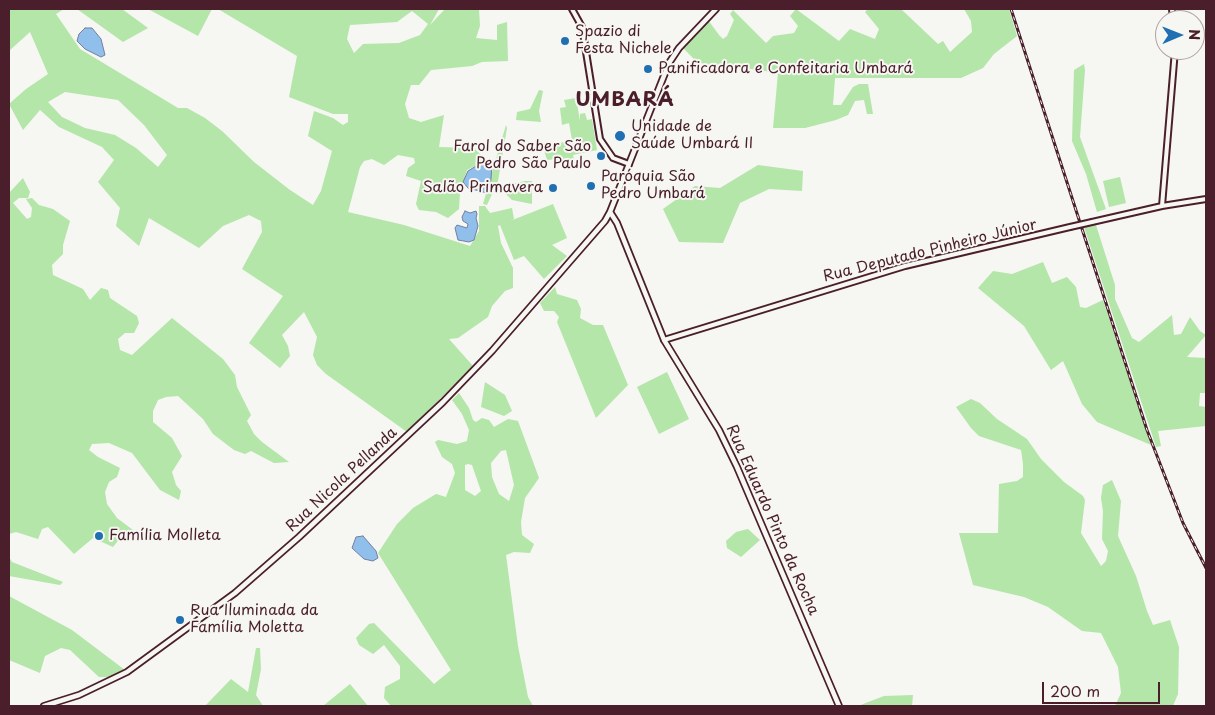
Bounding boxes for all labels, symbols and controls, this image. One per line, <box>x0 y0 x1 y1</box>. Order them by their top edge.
north arrow <box>1155 10 1205 60</box>
place label: Spazio di Festa Nichele <box>575 23 672 58</box>
text: N <box>1184 29 1205 40</box>
marker: Spazio di Festa Nichele <box>559 35 571 47</box>
place label: Panificadora e Confeitaria Umbará <box>658 60 913 78</box>
marker: Panificadora e Confeitaria Umbará <box>642 63 654 75</box>
district label: UMBARÁ <box>574 88 676 112</box>
place label: Unidade de Saúde Umbará II <box>631 118 753 153</box>
marker: Unidade de Saúde Umbará II <box>613 129 627 143</box>
place label: Farol do Saber São Pedro São Paulo <box>453 138 591 173</box>
marker: Farol do Saber São Pedro São Paulo <box>595 150 607 162</box>
place label: Paróquia São Pedro Umbará <box>601 168 705 203</box>
place label: Salão Primavera <box>423 179 543 197</box>
marker: Paróquia São Pedro Umbará <box>585 180 597 192</box>
marker: Salão Primavera <box>547 182 559 194</box>
street label: Rua Deputado Pinheiro Júnior <box>821 216 1039 286</box>
street label: Rua Eduardo Pinto da Rocha <box>722 422 822 618</box>
street label: Rua Nicola Pellanda <box>283 424 401 536</box>
place label: Família Molleta <box>109 527 221 545</box>
marker: Família Molleta <box>93 530 105 542</box>
place label: Rua Iluminada da Família Moletta <box>190 602 318 637</box>
marker: Rua Iluminada da Família Moletta <box>174 614 186 626</box>
scale bar <box>1045 672 1162 704</box>
text: 200 m <box>1050 679 1100 702</box>

